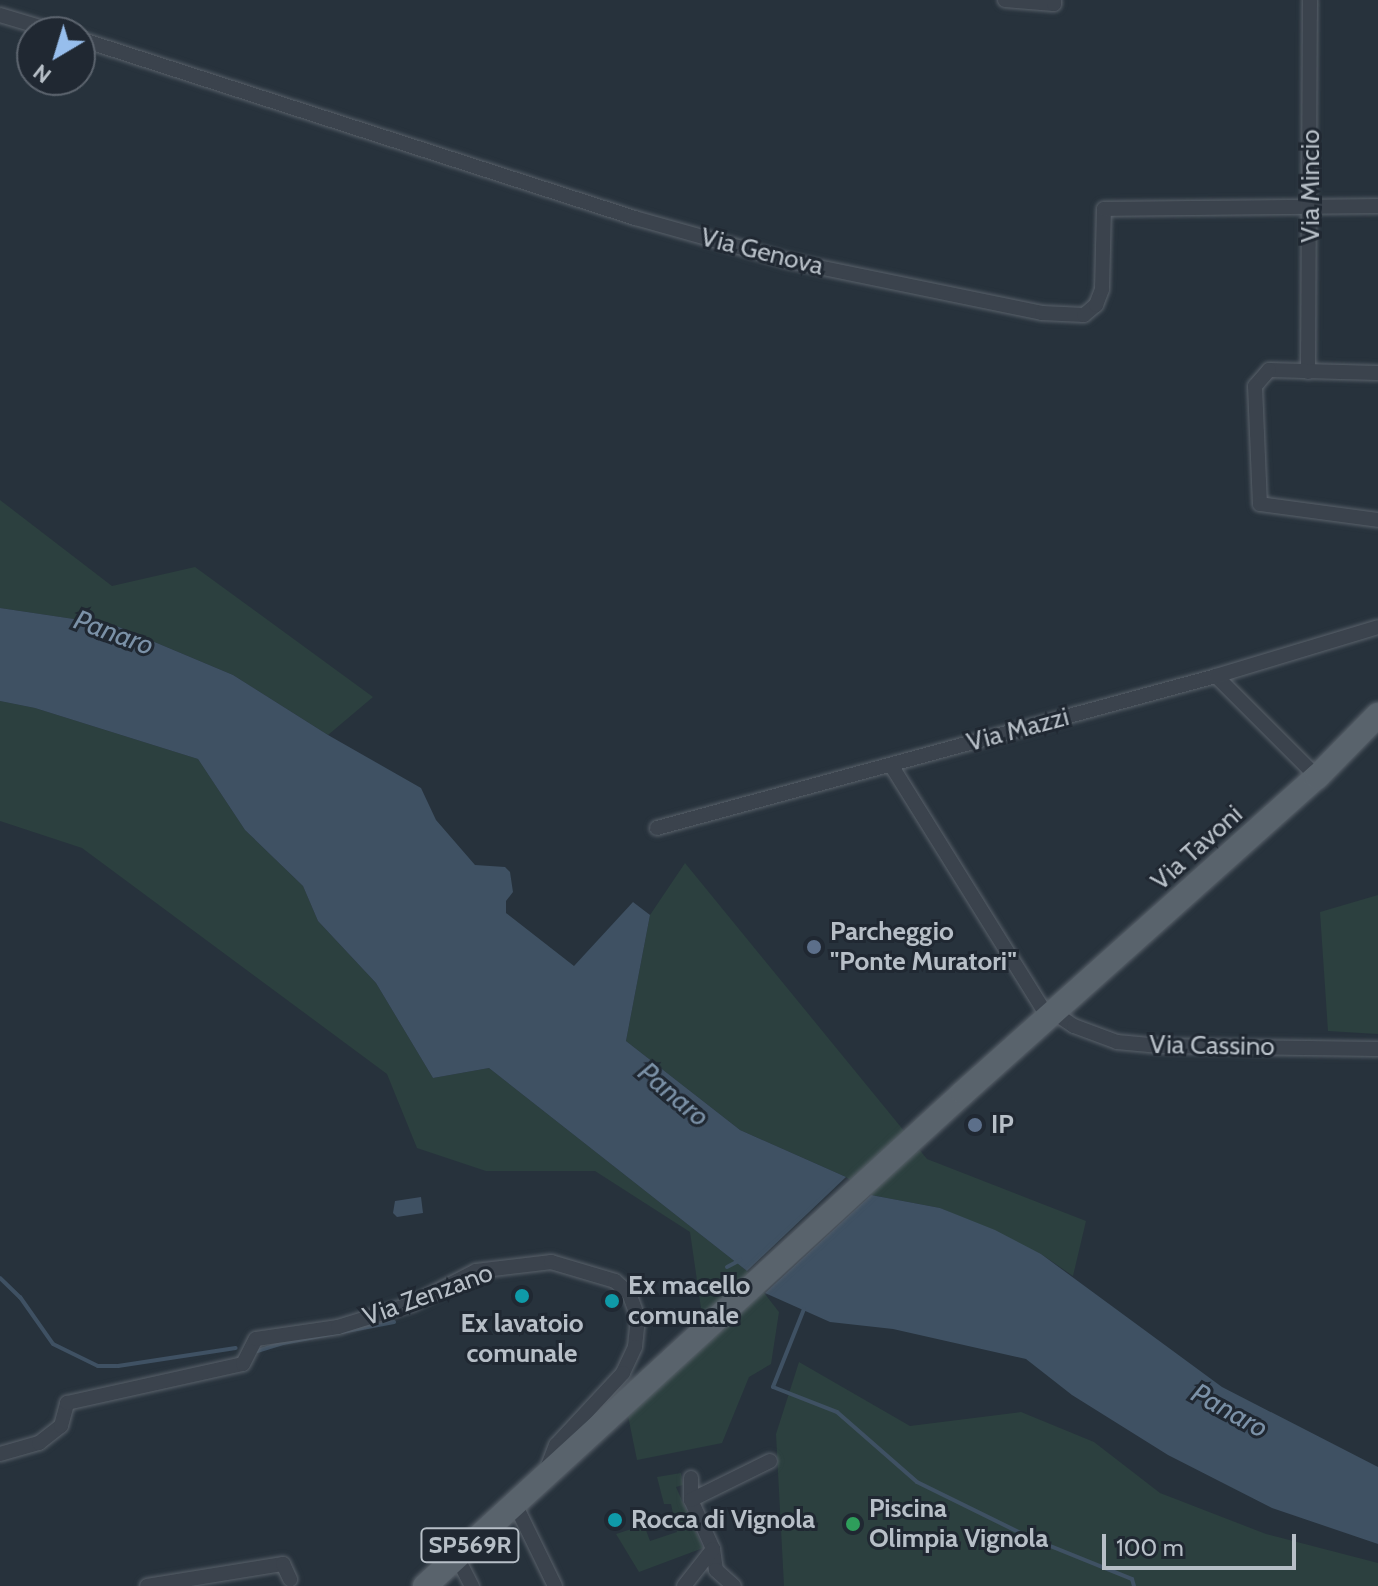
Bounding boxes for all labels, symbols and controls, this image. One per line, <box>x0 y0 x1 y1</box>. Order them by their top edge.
north arrow <box>16 16 96 96</box>
text: N <box>28 58 57 89</box>
street label: Via Mincio <box>1295 129 1327 243</box>
street label: Via Genova <box>697 222 827 282</box>
water label: Panaro <box>70 602 158 662</box>
street label: Via Mazzi <box>964 701 1072 759</box>
street label: Via Tavoni <box>1145 799 1249 897</box>
place label: Parcheggio "Ponte Muratori" <box>830 916 1017 978</box>
marker: Parcheggio "Ponte Muratori" <box>805 938 823 956</box>
street label: Via Cassino <box>1149 1029 1275 1063</box>
water label: Panaro <box>632 1055 716 1133</box>
place label: IP <box>991 1109 1014 1141</box>
marker: IP <box>966 1116 984 1134</box>
street label: Via Zenzano <box>359 1257 497 1333</box>
place label: Ex macello comunale <box>628 1270 750 1332</box>
marker: Ex lavatoio comunale <box>513 1287 531 1305</box>
marker: Ex macello comunale <box>603 1292 621 1310</box>
place label: Ex lavatoio comunale <box>460 1308 584 1370</box>
water label: Panaro <box>1186 1375 1274 1445</box>
place label: Piscina Olimpia Vignola <box>869 1493 1048 1554</box>
place label: Rocca di Vignola <box>631 1504 815 1536</box>
marker: Rocca di Vignola <box>606 1511 624 1529</box>
marker: Piscina Olimpia Vignola <box>844 1515 862 1533</box>
scale bar <box>1106 1518 1300 1568</box>
road number: SP569R <box>420 1525 520 1565</box>
text: 100 m <box>1116 1533 1184 1562</box>

